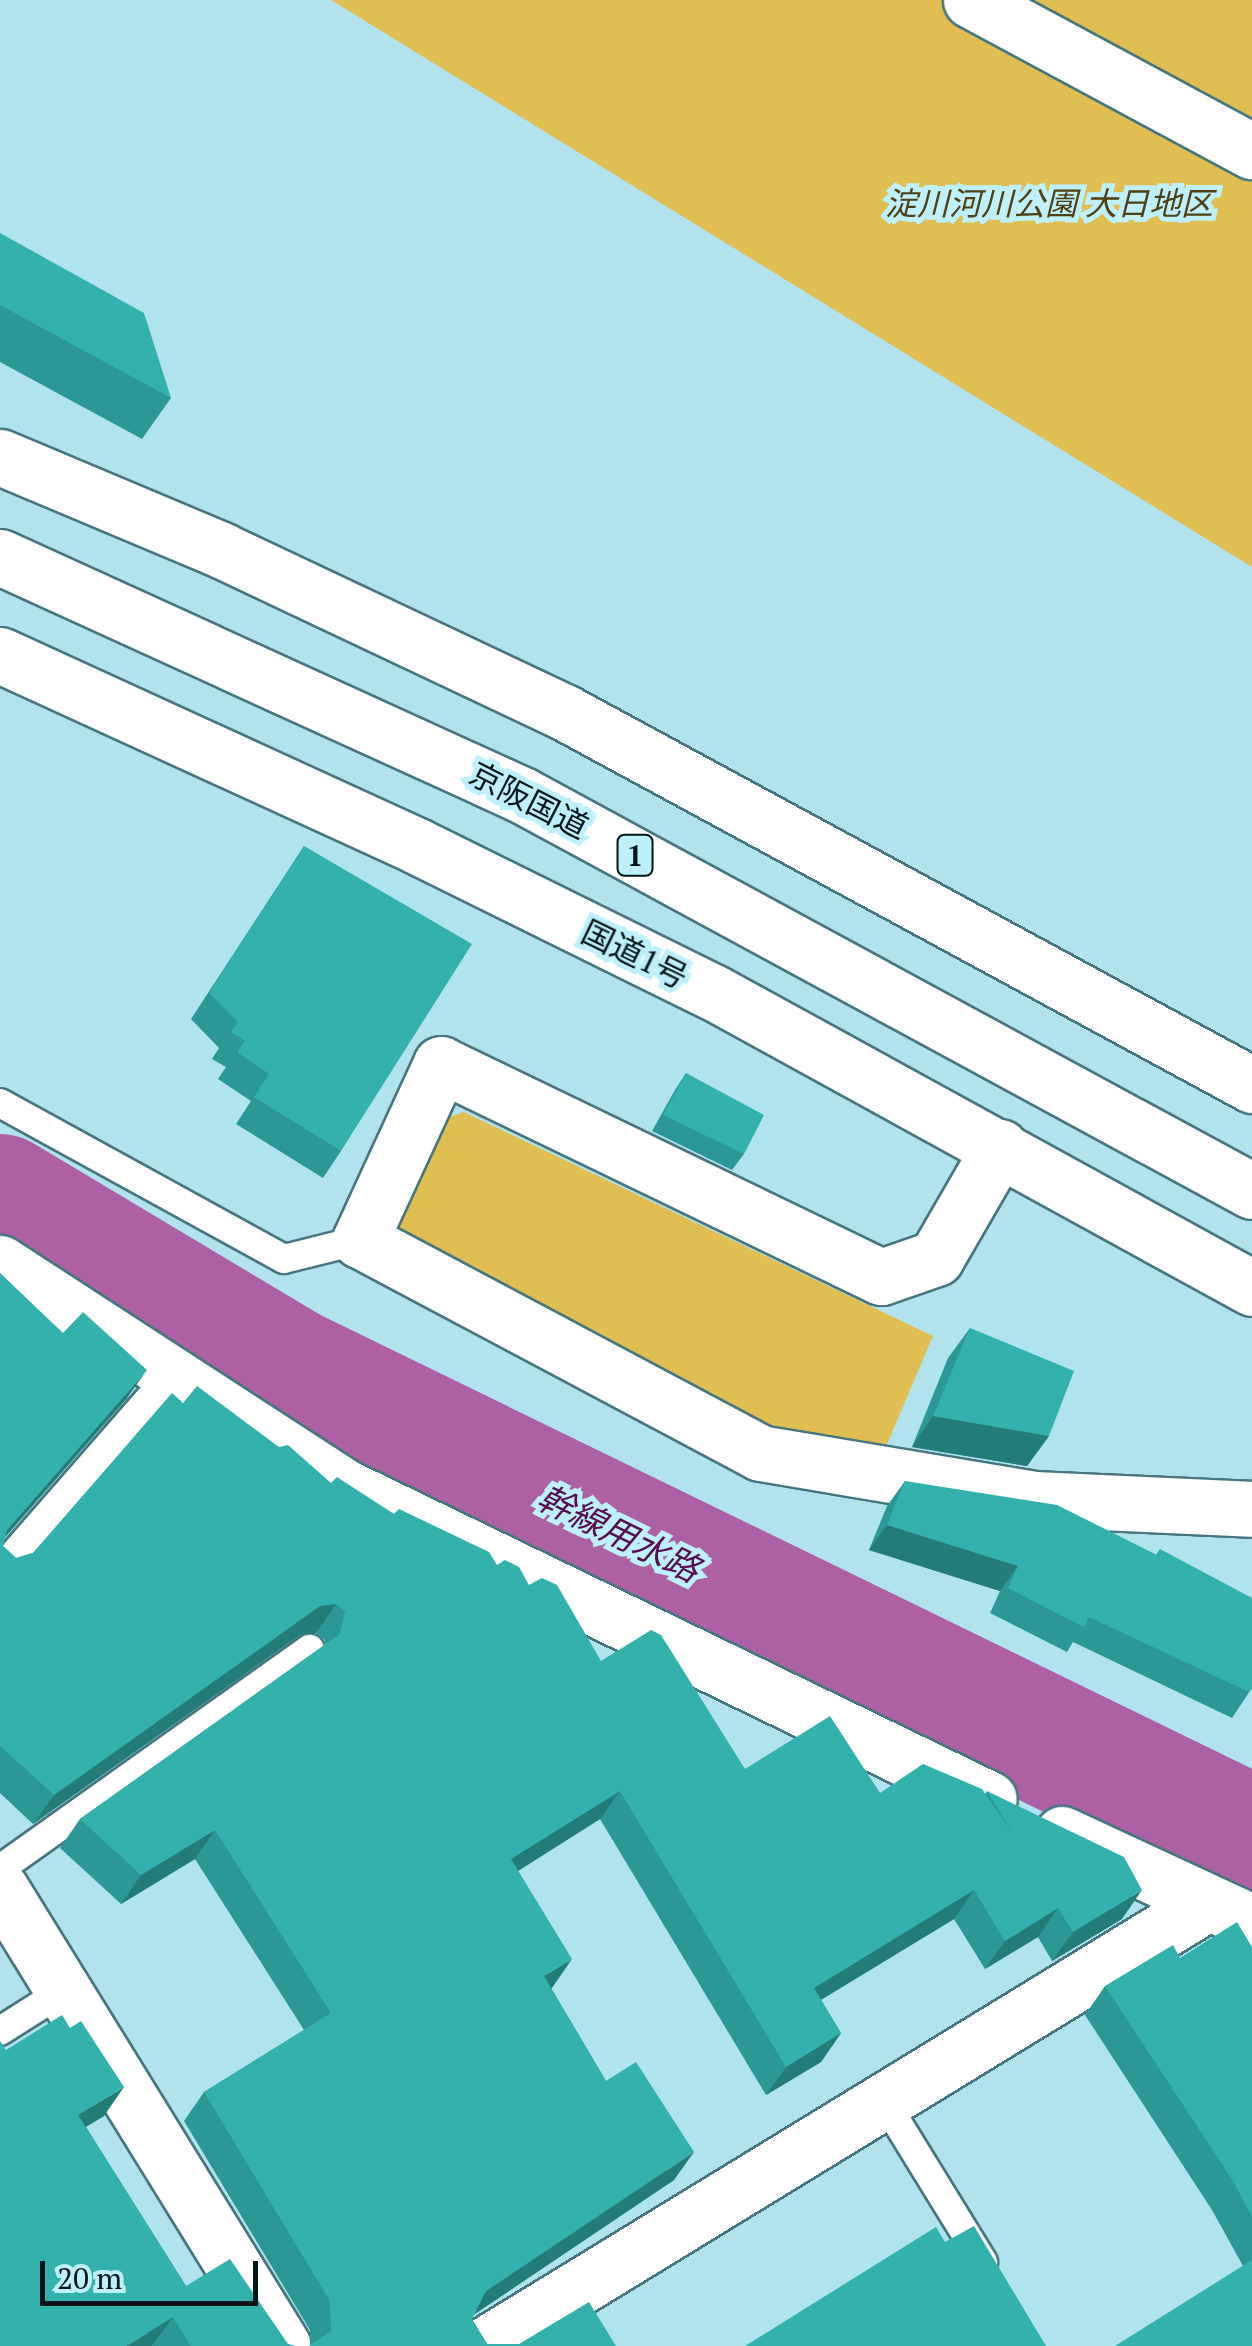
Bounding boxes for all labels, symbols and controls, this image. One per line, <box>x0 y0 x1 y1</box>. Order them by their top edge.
park label: 淀川河川公園 大日地区 <box>885 184 1213 222</box>
street label: 京阪国道 <box>463 754 595 846</box>
road number: 1 <box>615 830 655 880</box>
street label: 国道1号 <box>576 912 694 996</box>
water label: 幹線用水路 <box>531 1476 707 1590</box>
scale bar <box>45 2241 262 2303</box>
text: 20 m <box>57 2258 122 2298</box>

